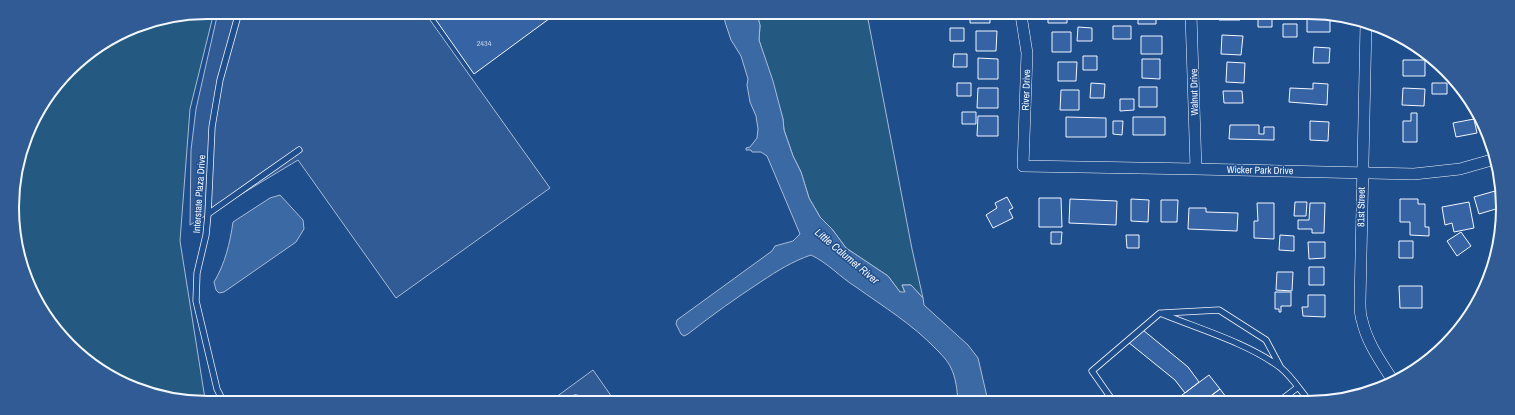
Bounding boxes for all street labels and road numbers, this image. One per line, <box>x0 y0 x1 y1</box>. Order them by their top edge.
street label: Walnut Drive <box>1187 68 1201 116</box>
street label: River Drive <box>1019 69 1033 111</box>
street label: Interstate Plaza Drive <box>190 154 208 234</box>
street label: Wicker Park Drive <box>1227 163 1294 177</box>
street label: 81st Street <box>1354 186 1368 227</box>

